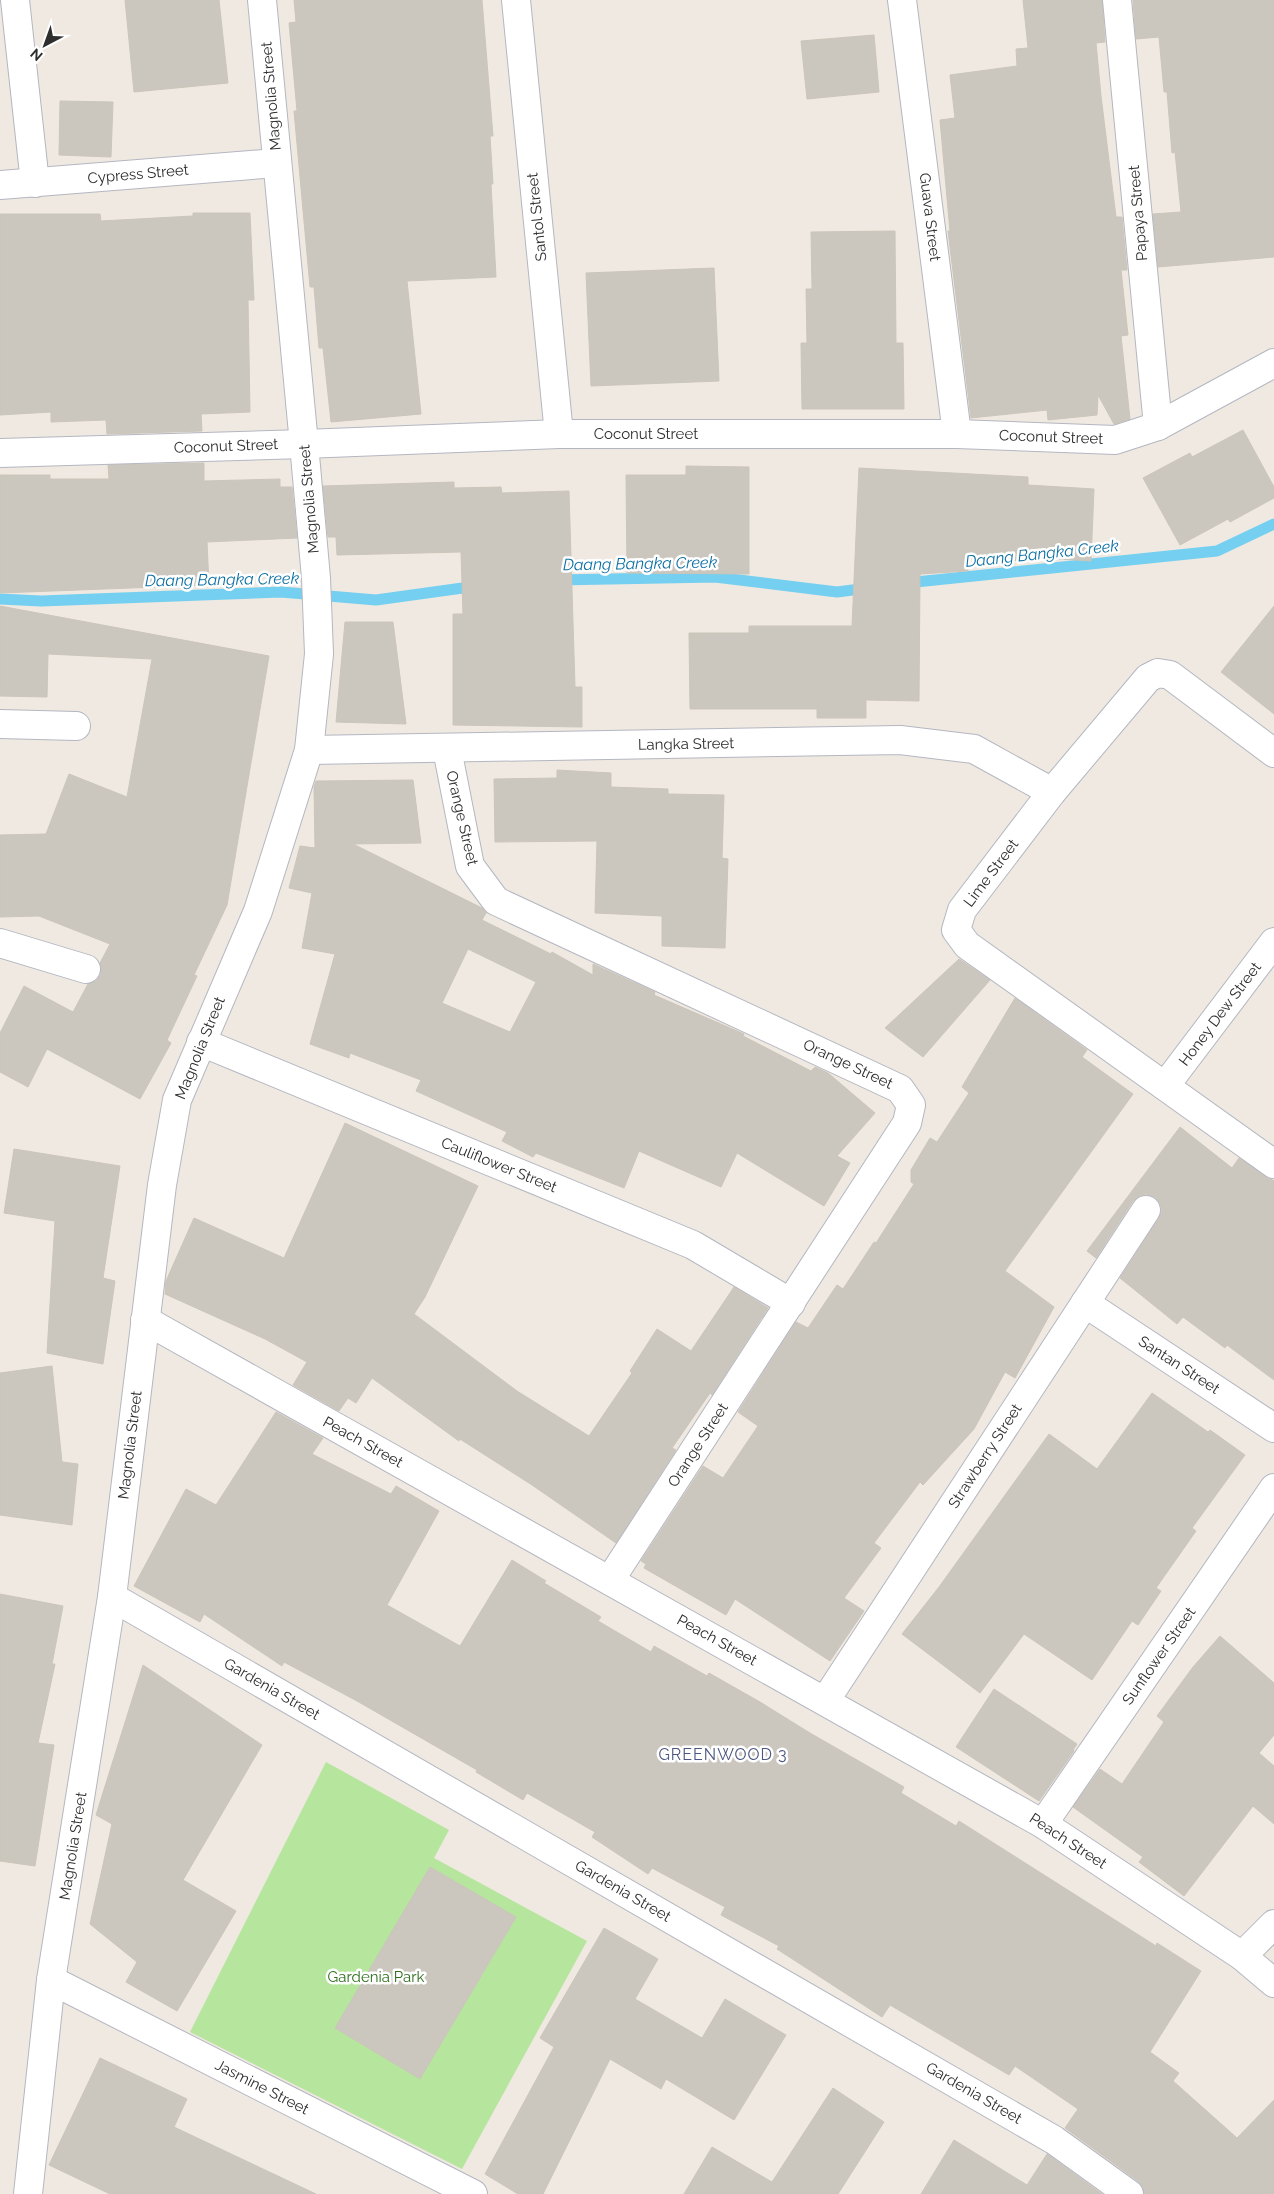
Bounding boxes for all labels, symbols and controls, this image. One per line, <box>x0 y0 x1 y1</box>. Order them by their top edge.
north arrow <box>20 20 70 70</box>
street label: Magnolia Street <box>257 41 285 151</box>
text: N <box>27 45 46 64</box>
street label: Cypress Street <box>87 161 189 187</box>
street label: Papaya Street <box>1125 164 1151 262</box>
street label: Santol Street <box>523 172 551 262</box>
street label: Guava Street <box>916 172 944 262</box>
street label: Coconut Street <box>594 425 698 443</box>
street label: Coconut Street <box>999 426 1103 448</box>
street label: Coconut Street <box>174 435 278 457</box>
street label: Magnolia Street <box>295 444 323 554</box>
water label: Daang Bangka Creek <box>964 536 1120 571</box>
water label: Daang Bangka Creek <box>563 553 718 574</box>
water label: Daang Bangka Creek <box>145 569 300 590</box>
street label: Langka Street <box>638 734 734 754</box>
street label: Orange Street <box>442 769 482 867</box>
street label: Lime Street <box>960 836 1022 910</box>
street label: Honey Dew Street <box>1175 959 1265 1069</box>
street label: Magnolia Street <box>171 994 229 1102</box>
street label: Orange Street <box>800 1035 896 1093</box>
street label: Cauliflower Street <box>439 1134 559 1196</box>
street label: Santan Street <box>1135 1332 1223 1398</box>
street label: Magnolia Street <box>114 1390 146 1500</box>
street label: Orange Street <box>664 1399 732 1491</box>
street label: Strawberry Street <box>944 1400 1026 1512</box>
street label: Peach Street <box>320 1413 406 1471</box>
street label: Sunflower Street <box>1119 1604 1199 1708</box>
street label: Peach Street <box>674 1611 760 1669</box>
street label: Gardenia Street <box>221 1654 323 1724</box>
district label: GREENWOOD 3 <box>658 1745 788 1764</box>
street label: Magnolia Street <box>56 1791 90 1901</box>
street label: Peach Street <box>1026 1809 1110 1873</box>
street label: Gardenia Street <box>572 1856 674 1926</box>
park label: Gardenia Park <box>328 1968 424 1986</box>
street label: Jasmine Street <box>212 2056 312 2118</box>
street label: Gardenia Street <box>923 2058 1025 2128</box>

